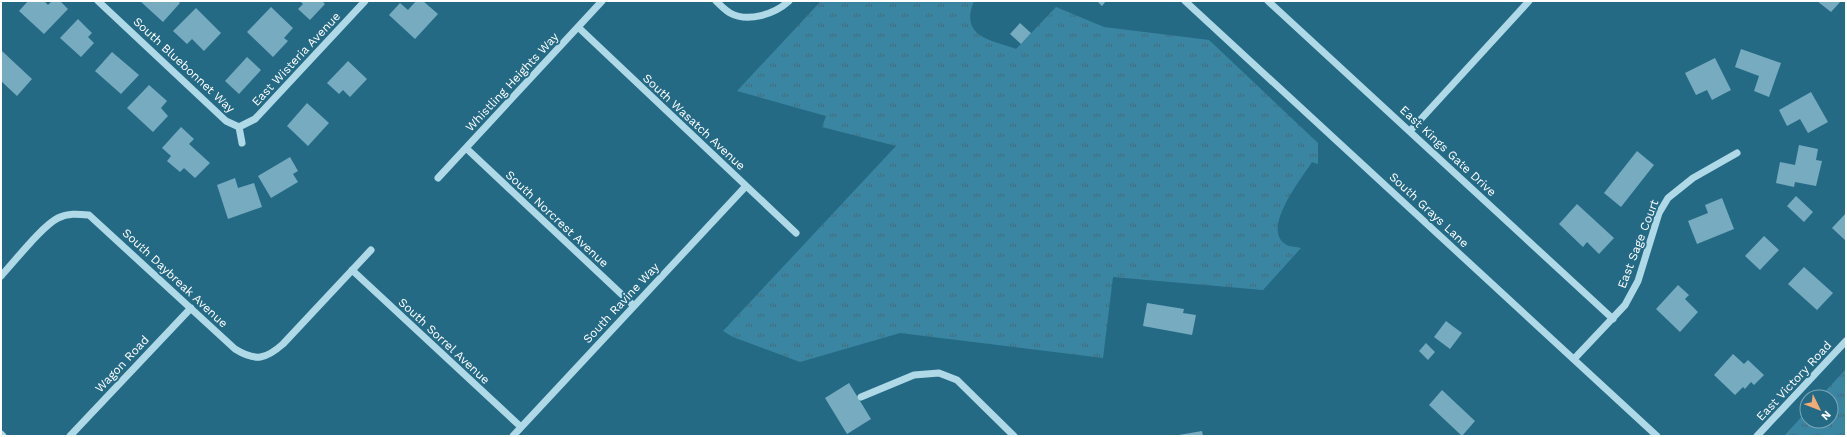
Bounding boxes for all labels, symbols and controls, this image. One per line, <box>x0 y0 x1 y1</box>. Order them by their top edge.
street label: East Wisteria Avenue <box>249 9 343 109</box>
street label: South Bluebonnet Way <box>130 14 238 116</box>
street label: Whistling Heights Way <box>463 29 562 134</box>
street label: South Wasatch Avenue <box>640 71 748 173</box>
street label: East Kings Gate Drive <box>1397 103 1499 199</box>
street label: South Norcrest Avenue <box>503 168 611 270</box>
street label: South Grays Lane <box>1386 170 1472 250</box>
street label: East Sage Court <box>1615 198 1661 290</box>
street label: South Daybreak Avenue <box>120 226 231 330</box>
street label: South Ravine Way <box>580 259 662 346</box>
street label: South Sorrel Avenue <box>395 295 493 387</box>
street label: Wagon Road <box>92 333 152 395</box>
street label: East Victory Road <box>1754 338 1834 424</box>
north arrow <box>1799 389 1839 429</box>
text: N <box>1818 408 1833 423</box>

